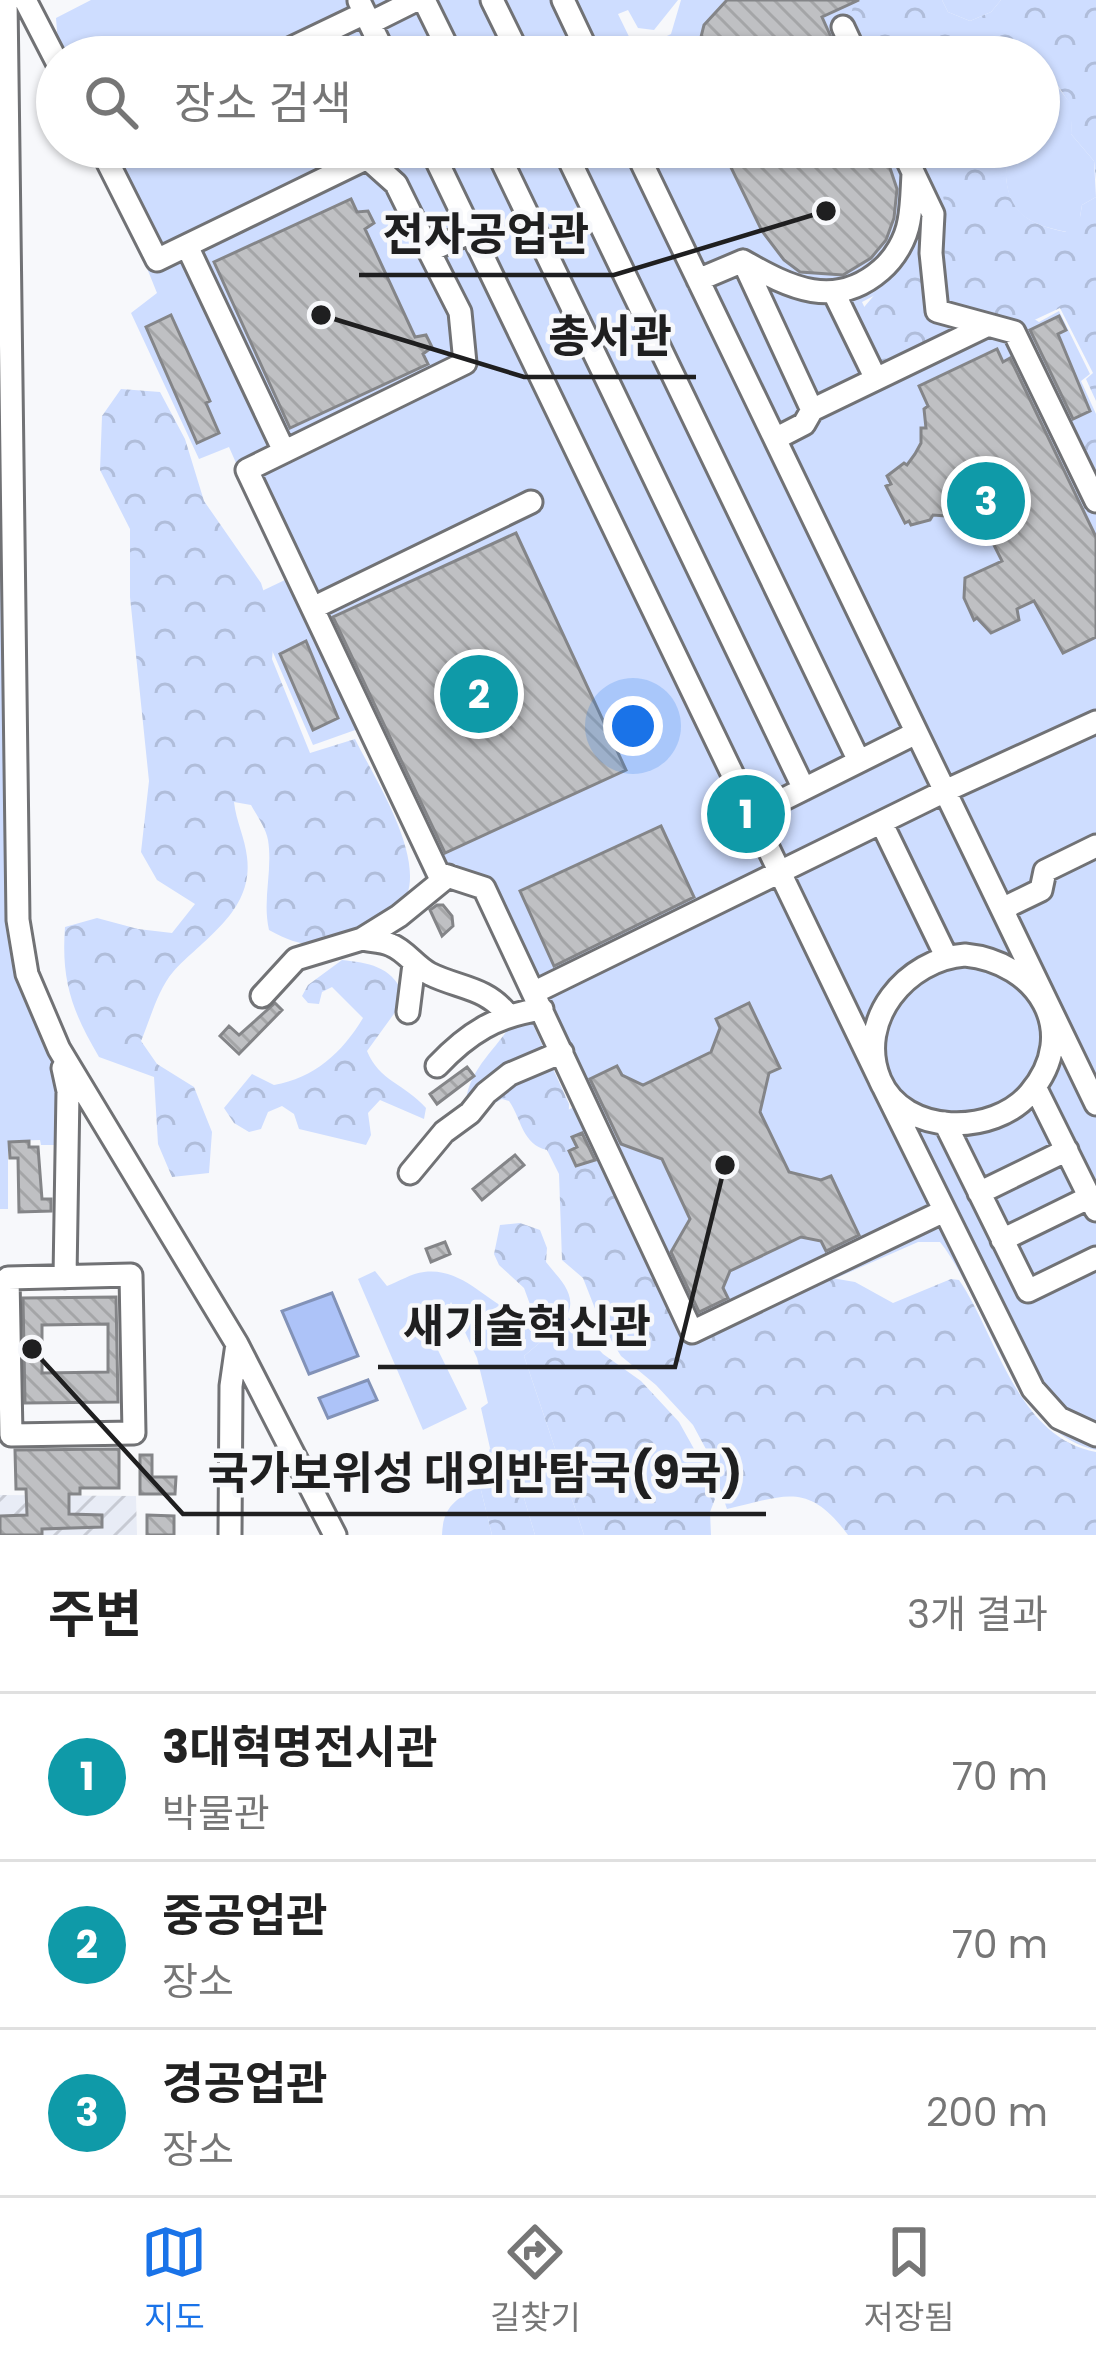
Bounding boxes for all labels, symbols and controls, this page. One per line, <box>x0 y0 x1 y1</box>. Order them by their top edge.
search box <box>36 36 1060 168</box>
icon: search <box>78 69 144 135</box>
text: 장소 검색 <box>174 72 352 135</box>
callout: 전자공업관 <box>359 194 614 275</box>
text: 전자공업관 <box>382 203 590 266</box>
callout: 총서관 <box>524 296 696 377</box>
text: 총서관 <box>548 305 672 368</box>
pin: 3 <box>947 456 1025 546</box>
pin: 2 <box>440 649 518 739</box>
your location <box>603 696 663 756</box>
pin: 1 <box>707 769 785 859</box>
callout: 새기술혁신관 <box>378 1286 675 1367</box>
text: 새기술혁신관 <box>403 1295 651 1358</box>
callout: 국가보위성 대외반탐국(9국) <box>183 1433 766 1514</box>
text: 국가보위성 대외반탐국(9국) <box>207 1442 743 1505</box>
text: 주변 <box>48 1578 142 1650</box>
text: 3개 결과 <box>907 1587 1048 1642</box>
text: 3대혁명전시관 <box>162 1716 438 1779</box>
text: 1 <box>80 1749 94 1804</box>
text: 70 m <box>952 1749 1048 1804</box>
text: 박물관 <box>162 1786 270 1841</box>
text: 중공업관 <box>162 1884 328 1947</box>
text: 2 <box>76 1917 98 1972</box>
text: 70 m <box>952 1917 1048 1972</box>
text: 장소 <box>162 1954 234 2009</box>
text: 경공업관 <box>162 2052 328 2115</box>
text: 3 <box>75 2085 99 2140</box>
text: 200 m <box>926 2085 1048 2140</box>
text: 장소 <box>162 2122 234 2177</box>
tab: 지도 <box>141 2219 207 2343</box>
tab: 길찾기 <box>490 2219 581 2343</box>
tab: 저장됨 <box>864 2219 955 2343</box>

